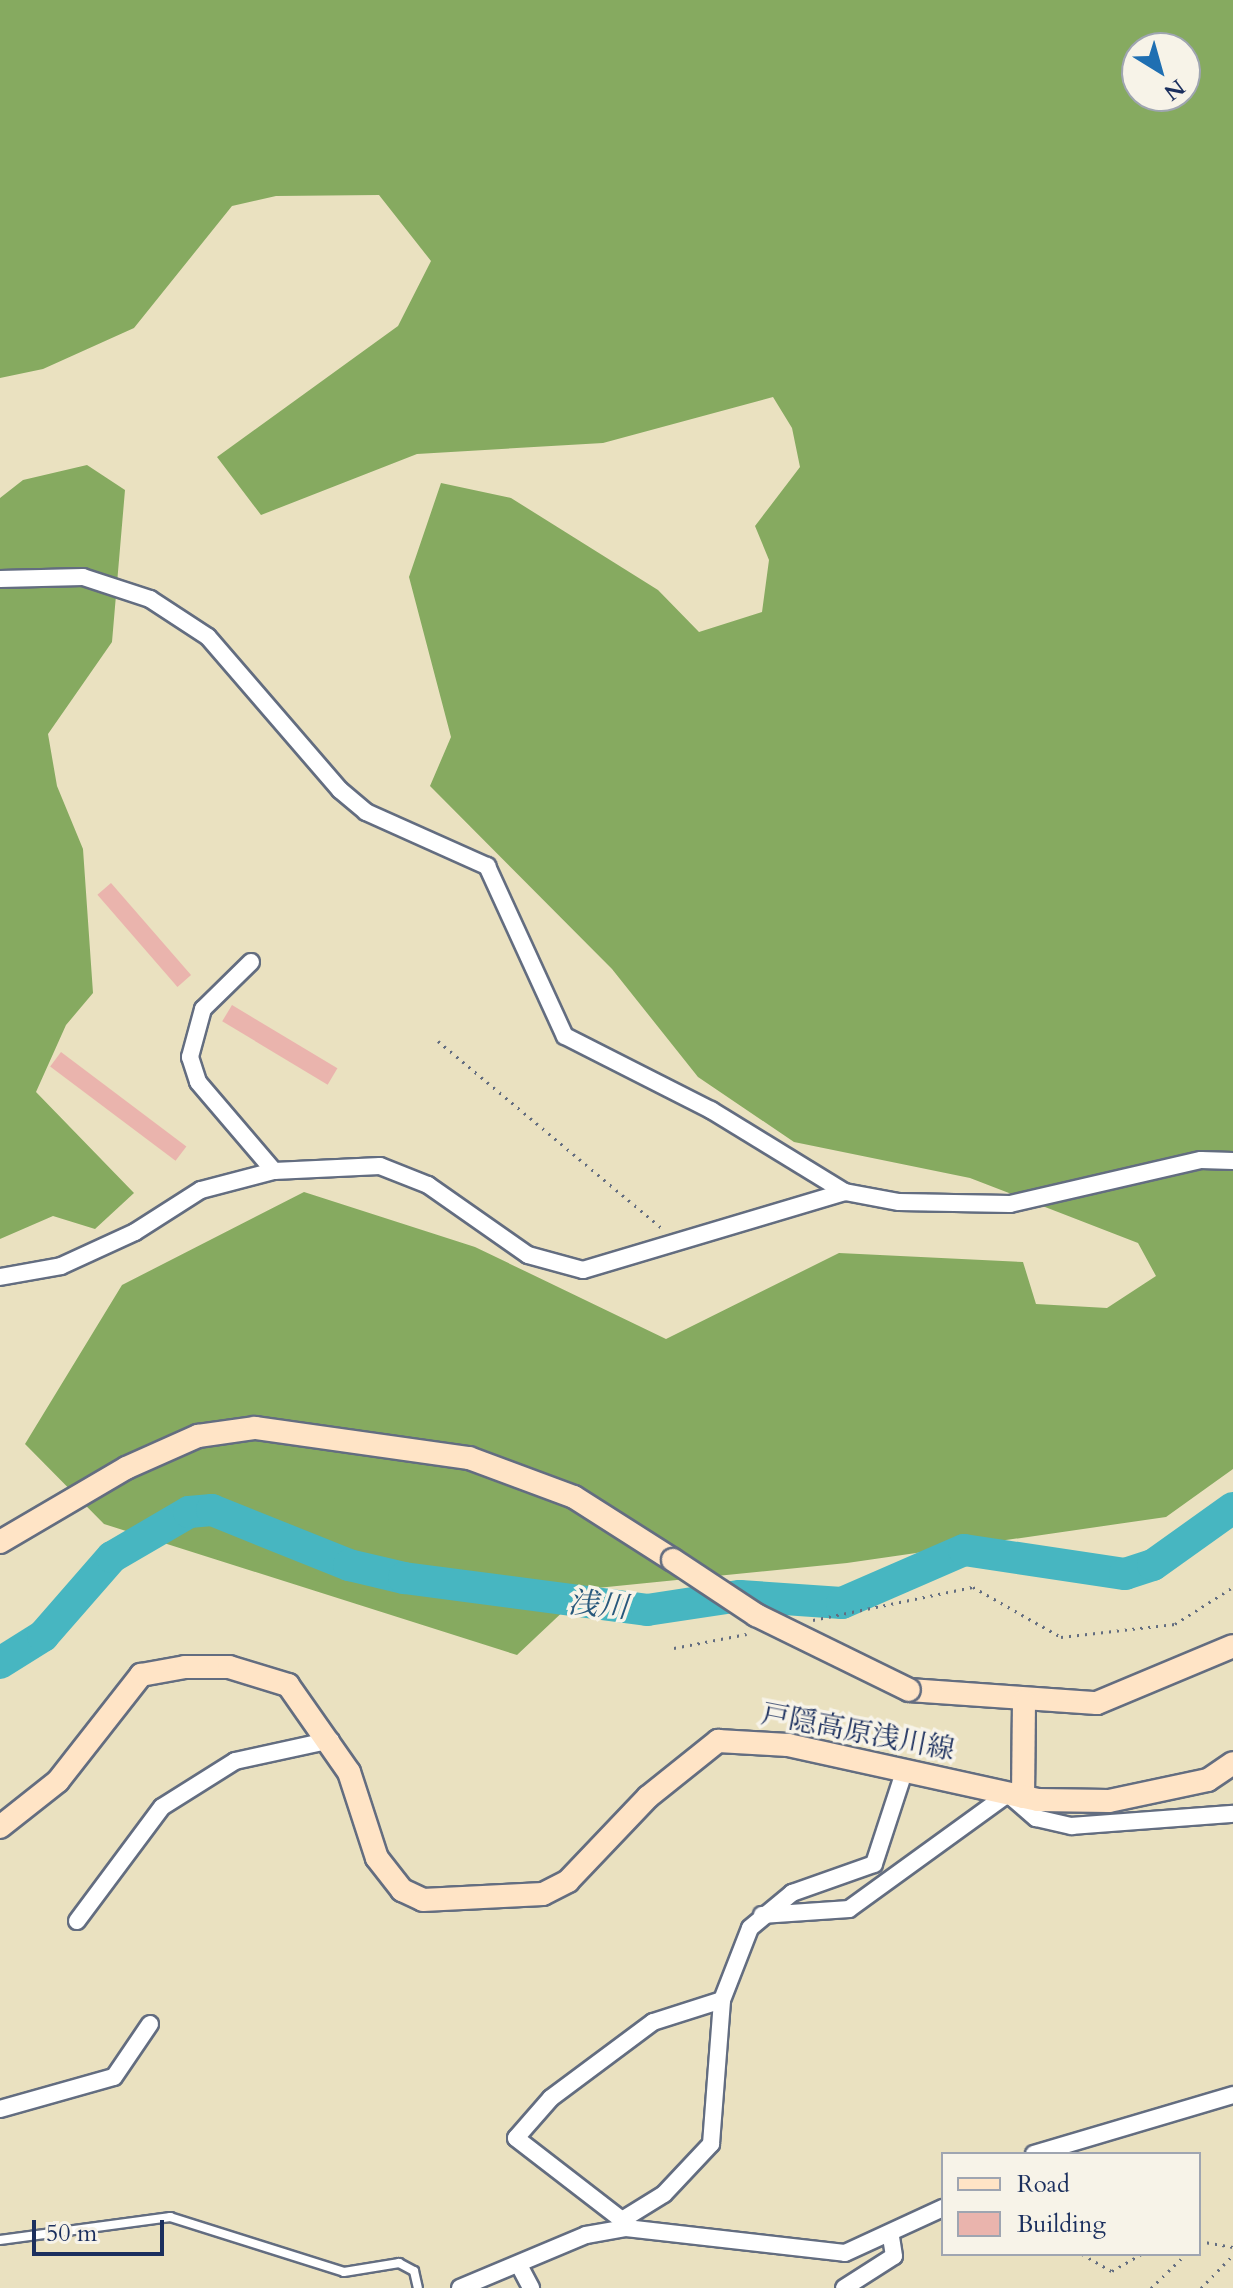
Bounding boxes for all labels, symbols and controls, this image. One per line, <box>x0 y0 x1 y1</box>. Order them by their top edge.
north arrow <box>1121 32 1201 112</box>
text: N <box>1158 72 1191 107</box>
water label: 浅川 <box>567 1585 629 1627</box>
street label: 戸隠高原浅川線 <box>759 1697 957 1767</box>
legend <box>941 2152 1201 2256</box>
text: Road <box>1017 2168 1070 2201</box>
scale bar <box>36 2204 168 2254</box>
text: Building <box>1017 2208 1106 2241</box>
text: 50 m <box>46 2217 97 2250</box>

